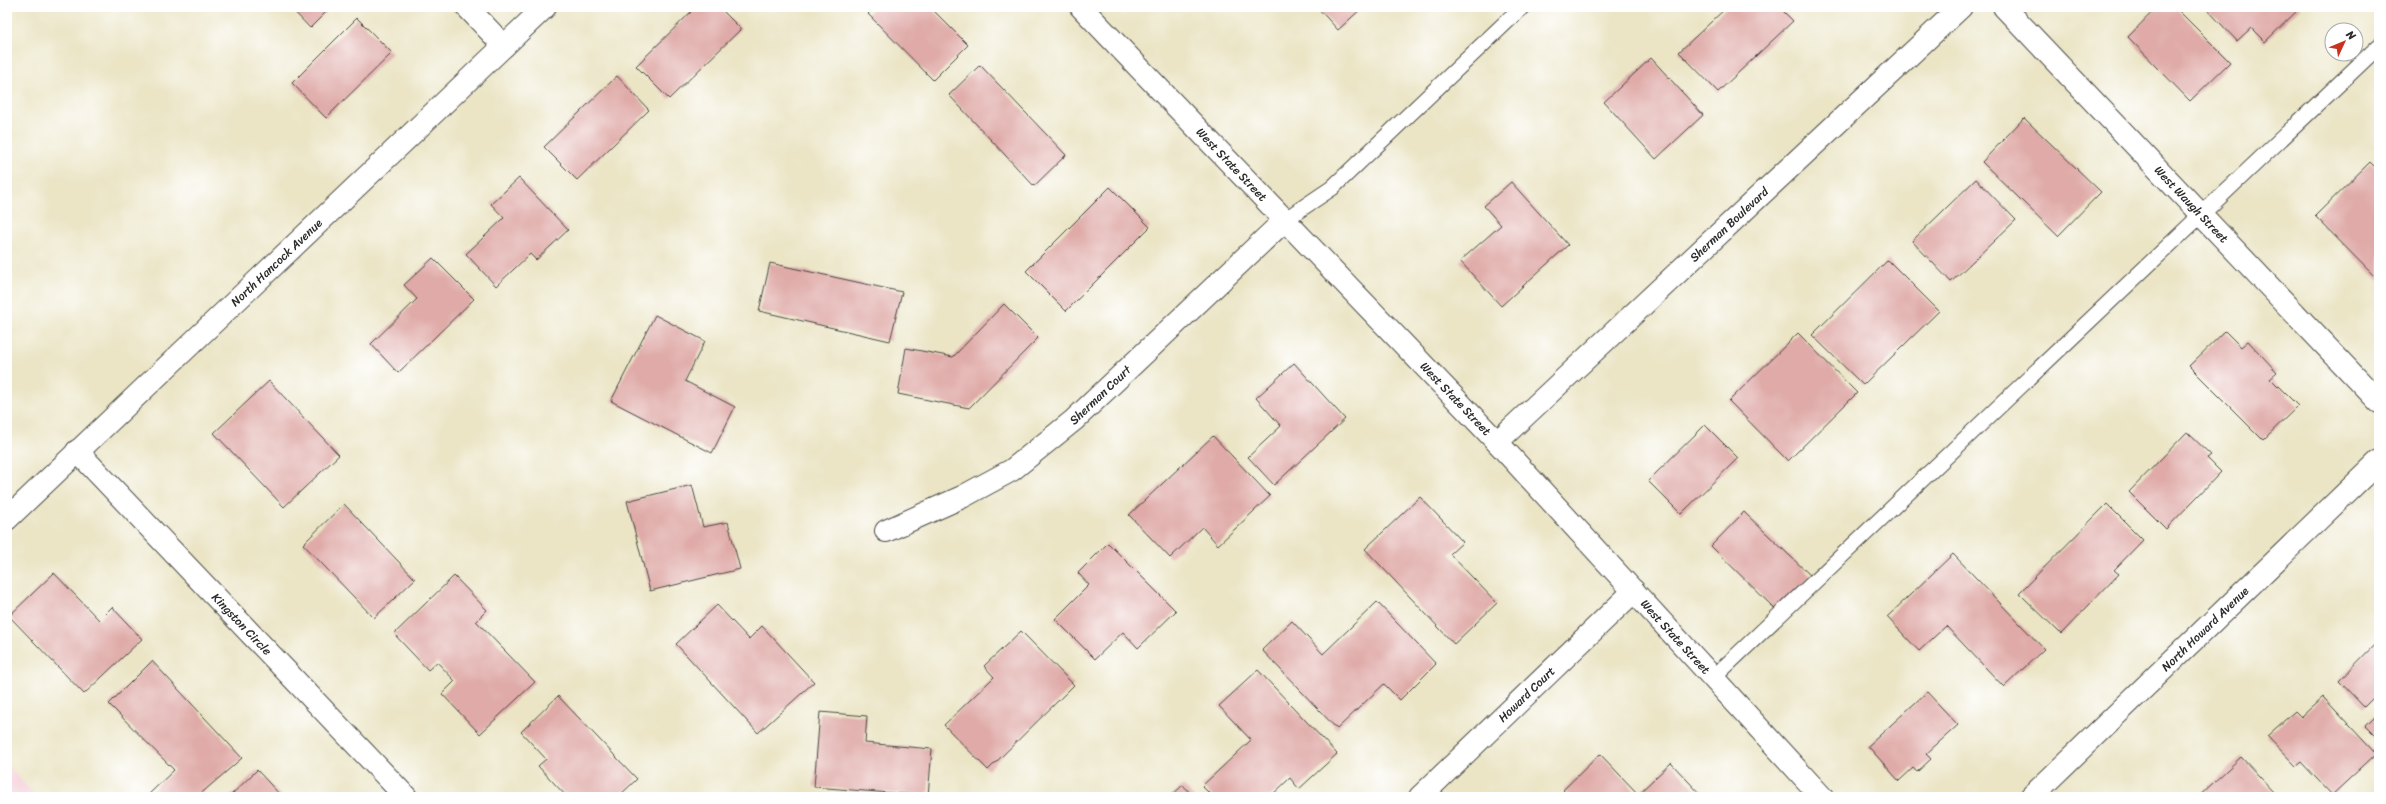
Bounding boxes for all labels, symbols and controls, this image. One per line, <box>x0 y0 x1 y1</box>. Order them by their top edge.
north arrow <box>2324 22 2364 62</box>
text: N <box>2341 25 2361 45</box>
street label: West State Street <box>1191 122 1273 207</box>
street label: West Waugh Street <box>2149 160 2234 248</box>
street label: Sherman Boulevard <box>1684 181 1774 267</box>
street label: North Hancock Avenue <box>225 213 328 312</box>
street label: West State Street <box>1414 356 1497 441</box>
street label: Sherman Court <box>1064 359 1138 430</box>
street label: North Howard Avenue <box>2156 581 2254 677</box>
street label: Kingston Circle <box>206 588 277 661</box>
street label: West State Street <box>1635 594 1716 680</box>
street label: Howard Court <box>1493 661 1561 728</box>

